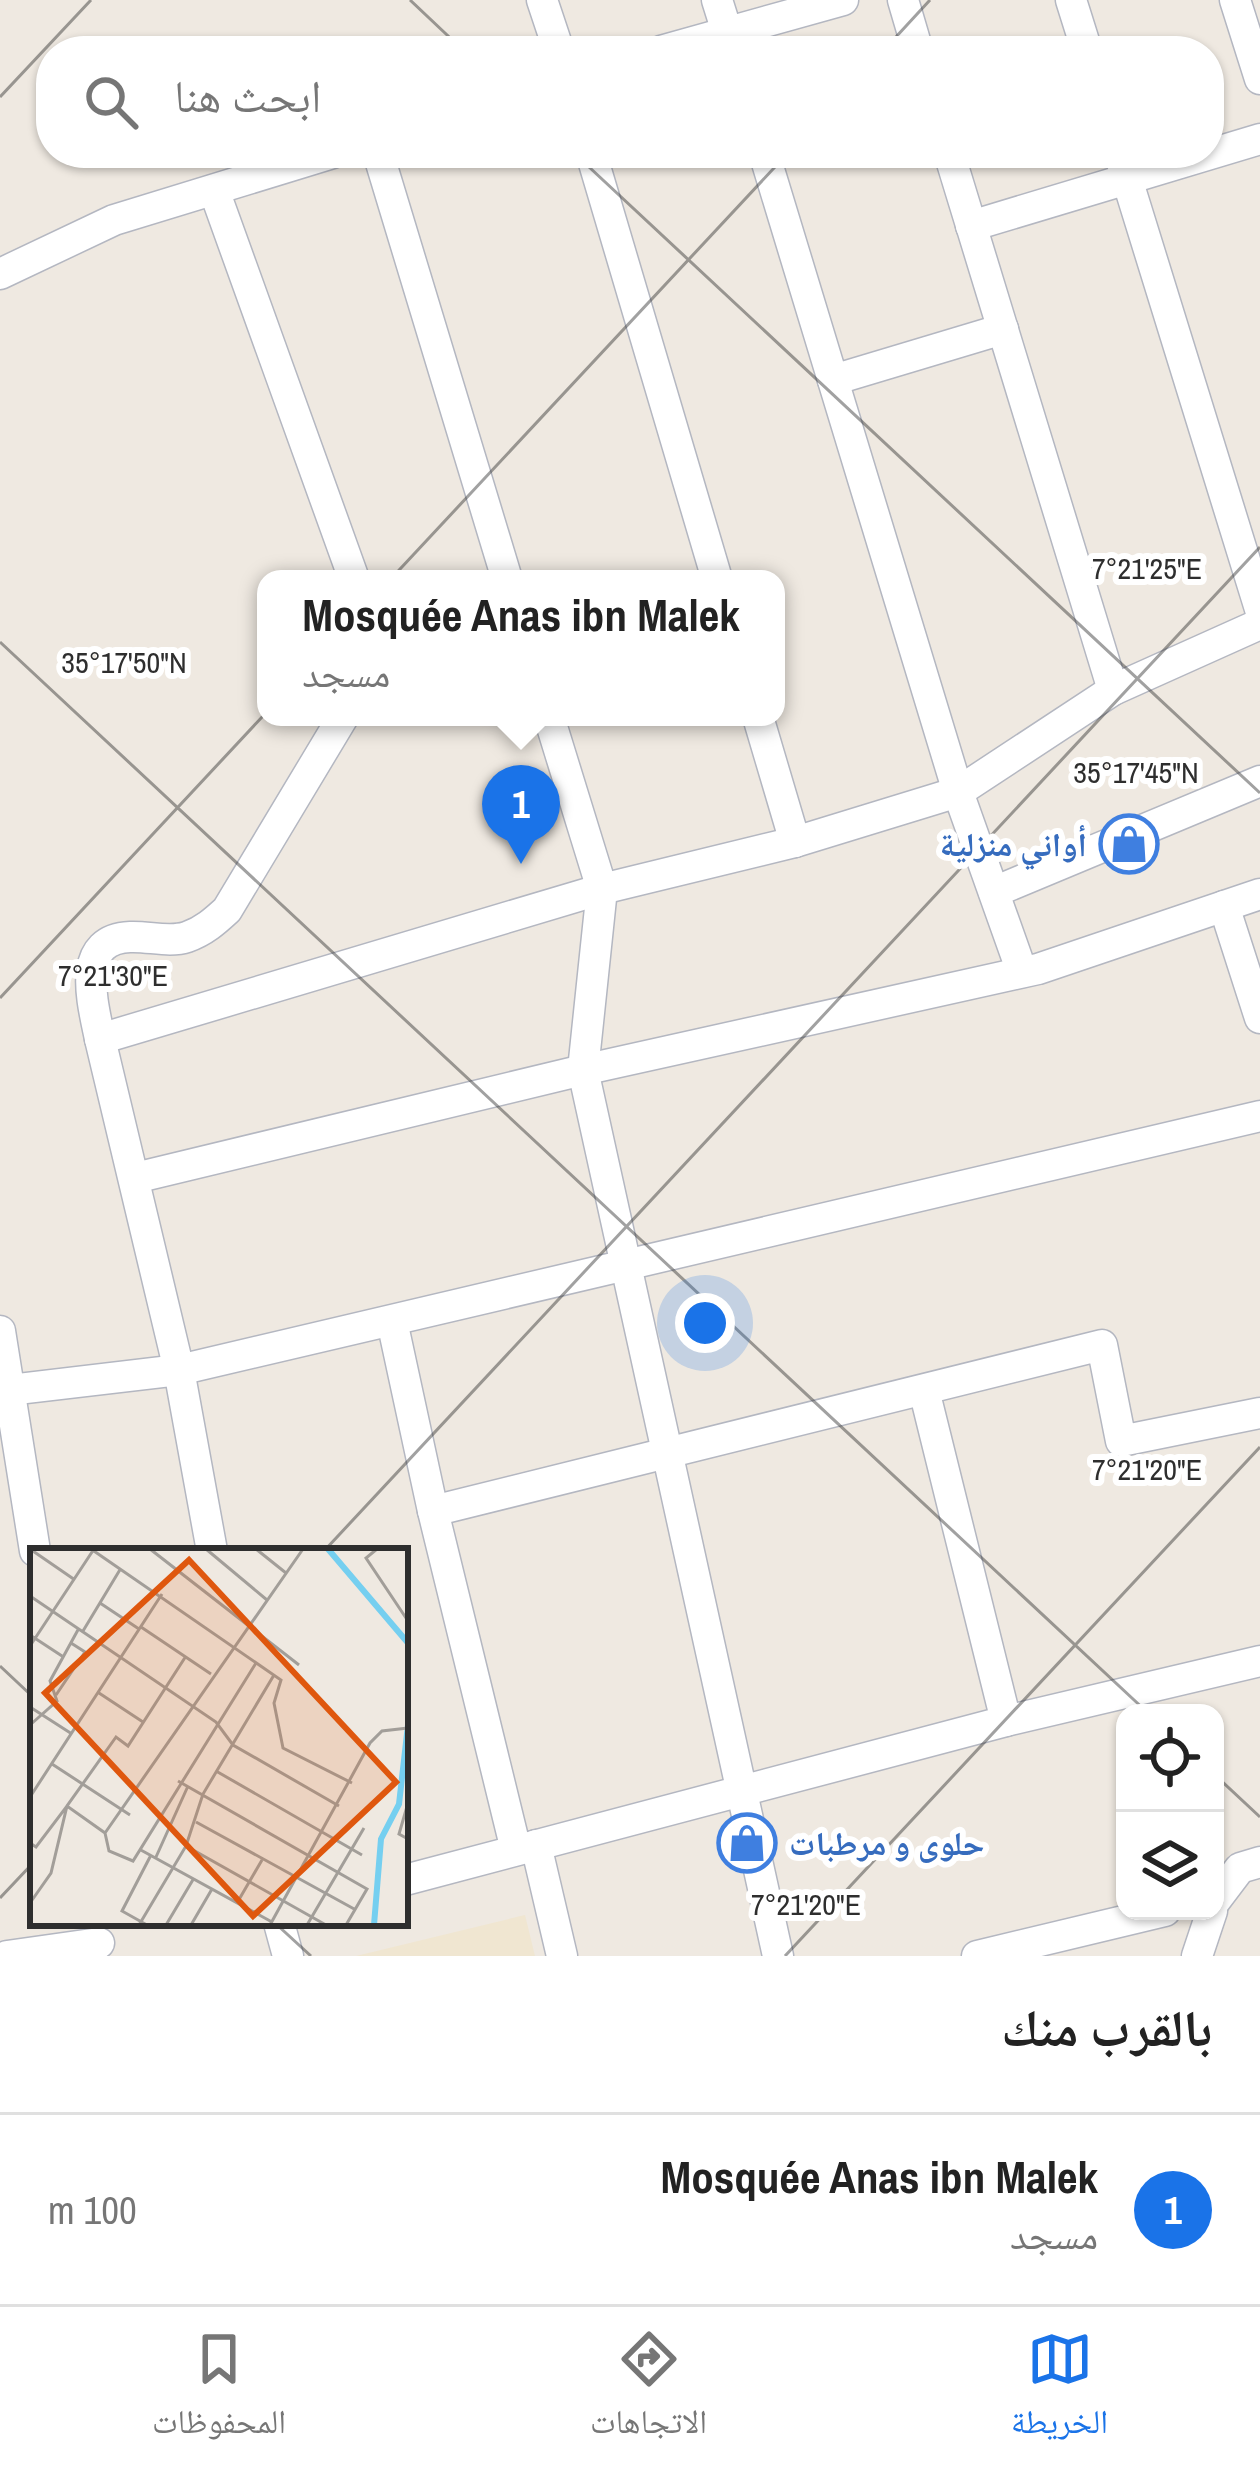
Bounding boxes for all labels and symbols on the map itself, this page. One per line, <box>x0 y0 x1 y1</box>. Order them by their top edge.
text: 7°21'25"E <box>1092 548 1202 588</box>
text: 35°17'50"N <box>61 642 187 682</box>
text: 35°17'45"N <box>1073 752 1199 792</box>
pin: 1 <box>482 765 560 864</box>
shop icon: أواني منزلية <box>1098 813 1160 875</box>
place label: أواني منزلية <box>940 822 1087 870</box>
text: 7°21'30"E <box>58 955 168 995</box>
your location <box>675 1293 735 1353</box>
text: 7°21'20"E <box>1092 1449 1202 1489</box>
inset map <box>30 1548 408 1926</box>
shop icon: حلوى و مرطبات <box>716 1812 778 1874</box>
place label: حلوى و مرطبات <box>789 1821 984 1865</box>
text: 7°21'20"E <box>751 1884 861 1924</box>

